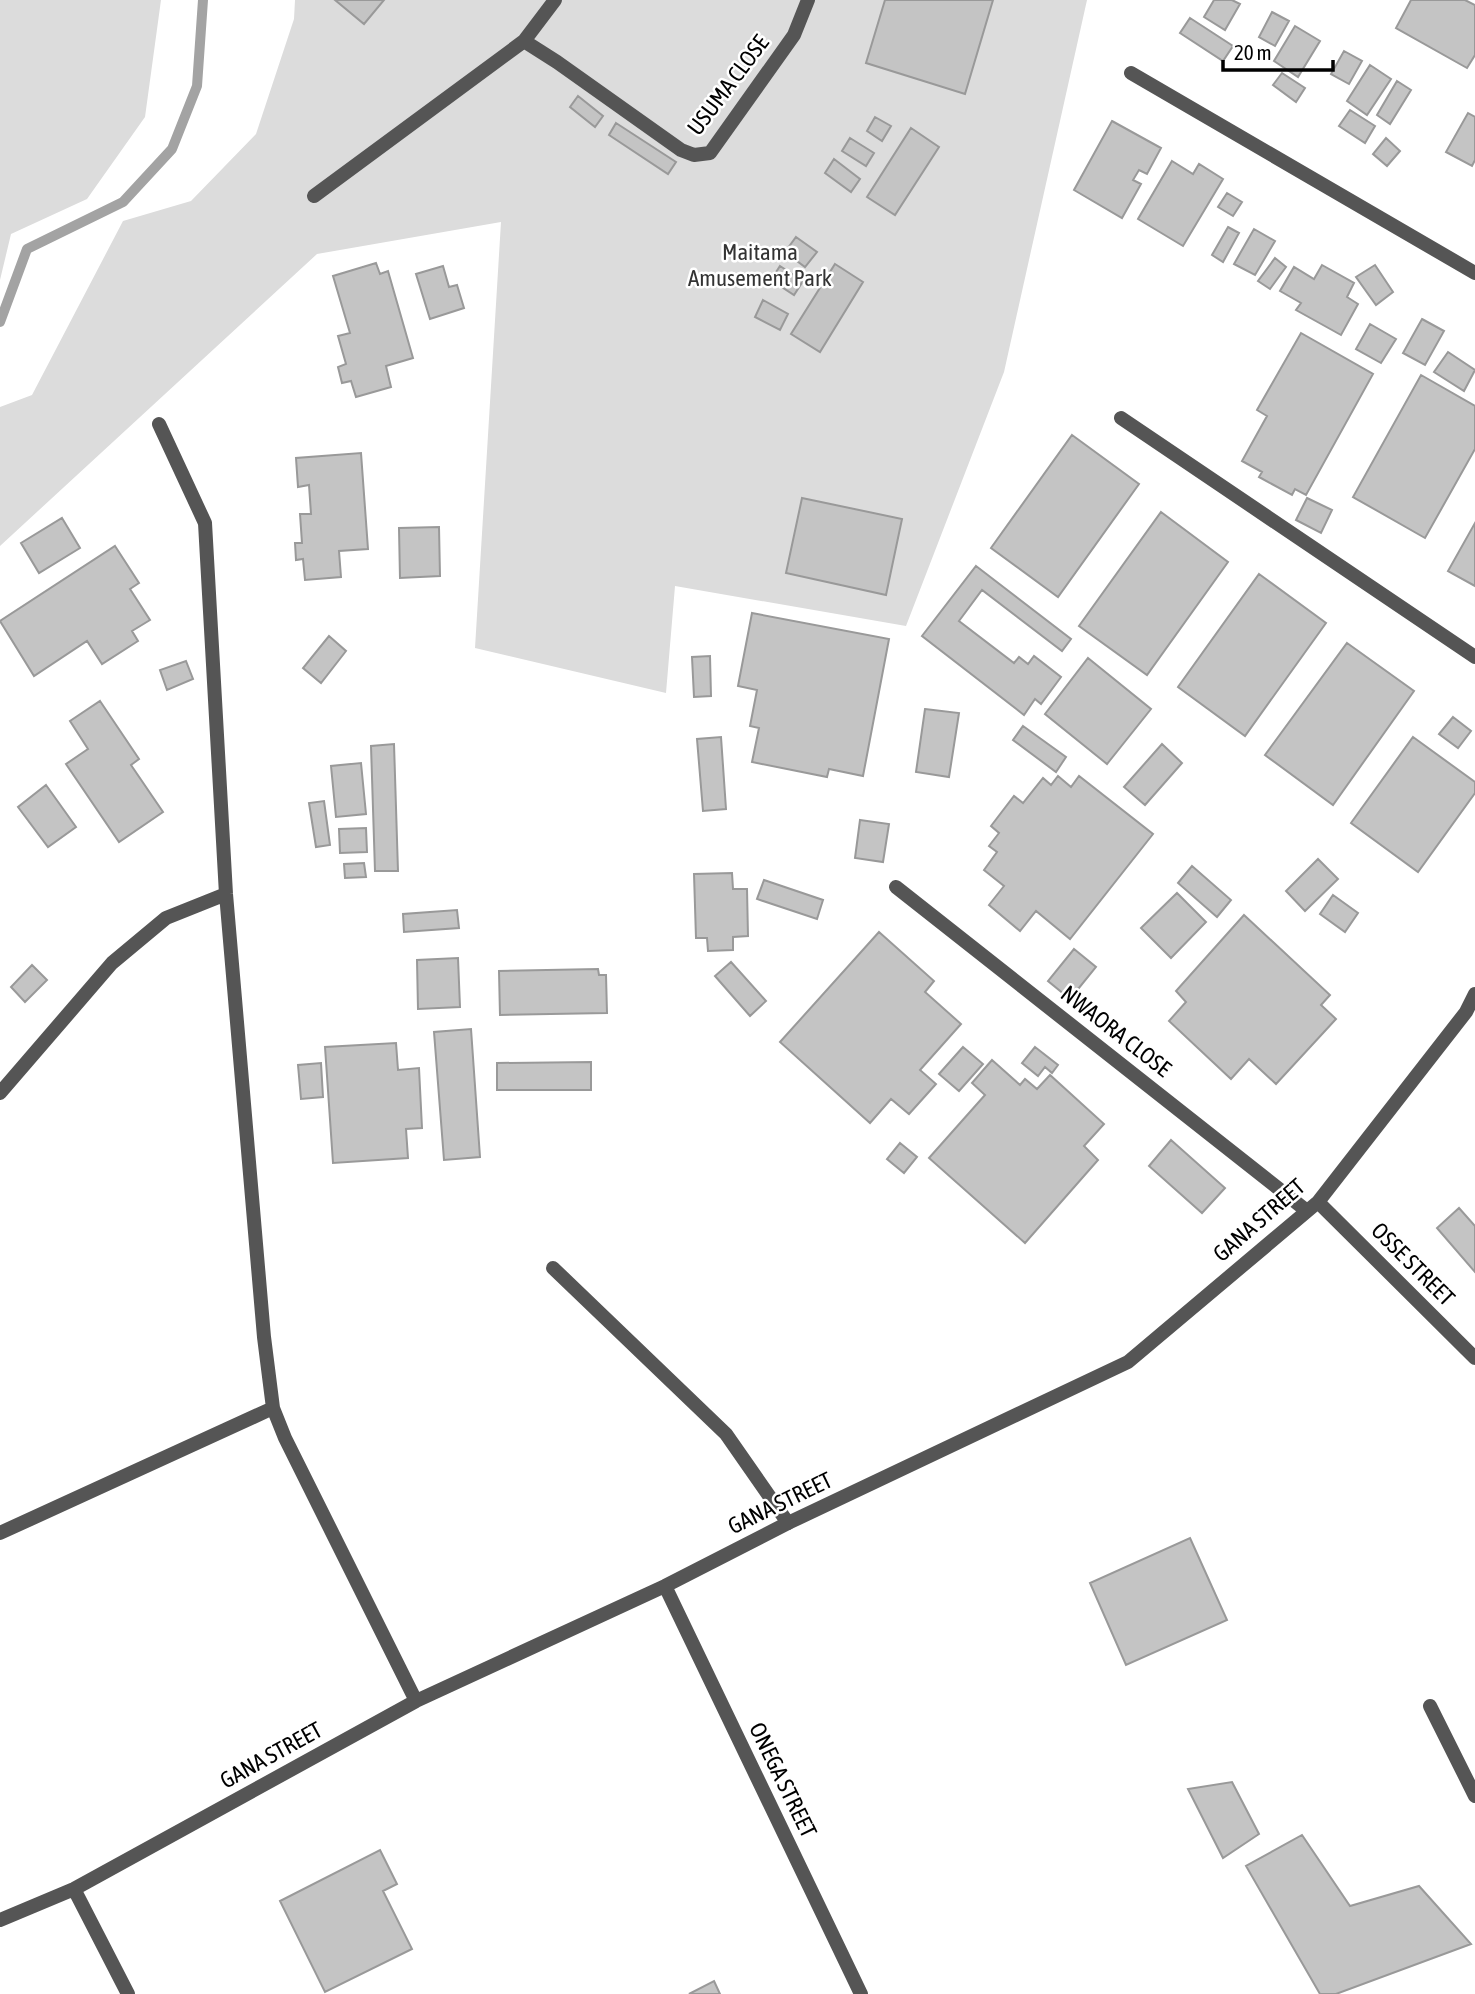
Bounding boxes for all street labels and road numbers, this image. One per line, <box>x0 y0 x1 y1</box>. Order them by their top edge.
street label: USUMA CLOSE <box>682 30 774 140</box>
street label: NWAORA CLOSE <box>1056 980 1176 1082</box>
street label: GANA STREET <box>1208 1173 1310 1267</box>
street label: OSSE STREET <box>1366 1217 1460 1311</box>
street label: GANA STREET <box>724 1467 836 1539</box>
street label: GANA STREET <box>216 1716 326 1794</box>
street label: ONEGA STREET <box>744 1718 822 1842</box>

